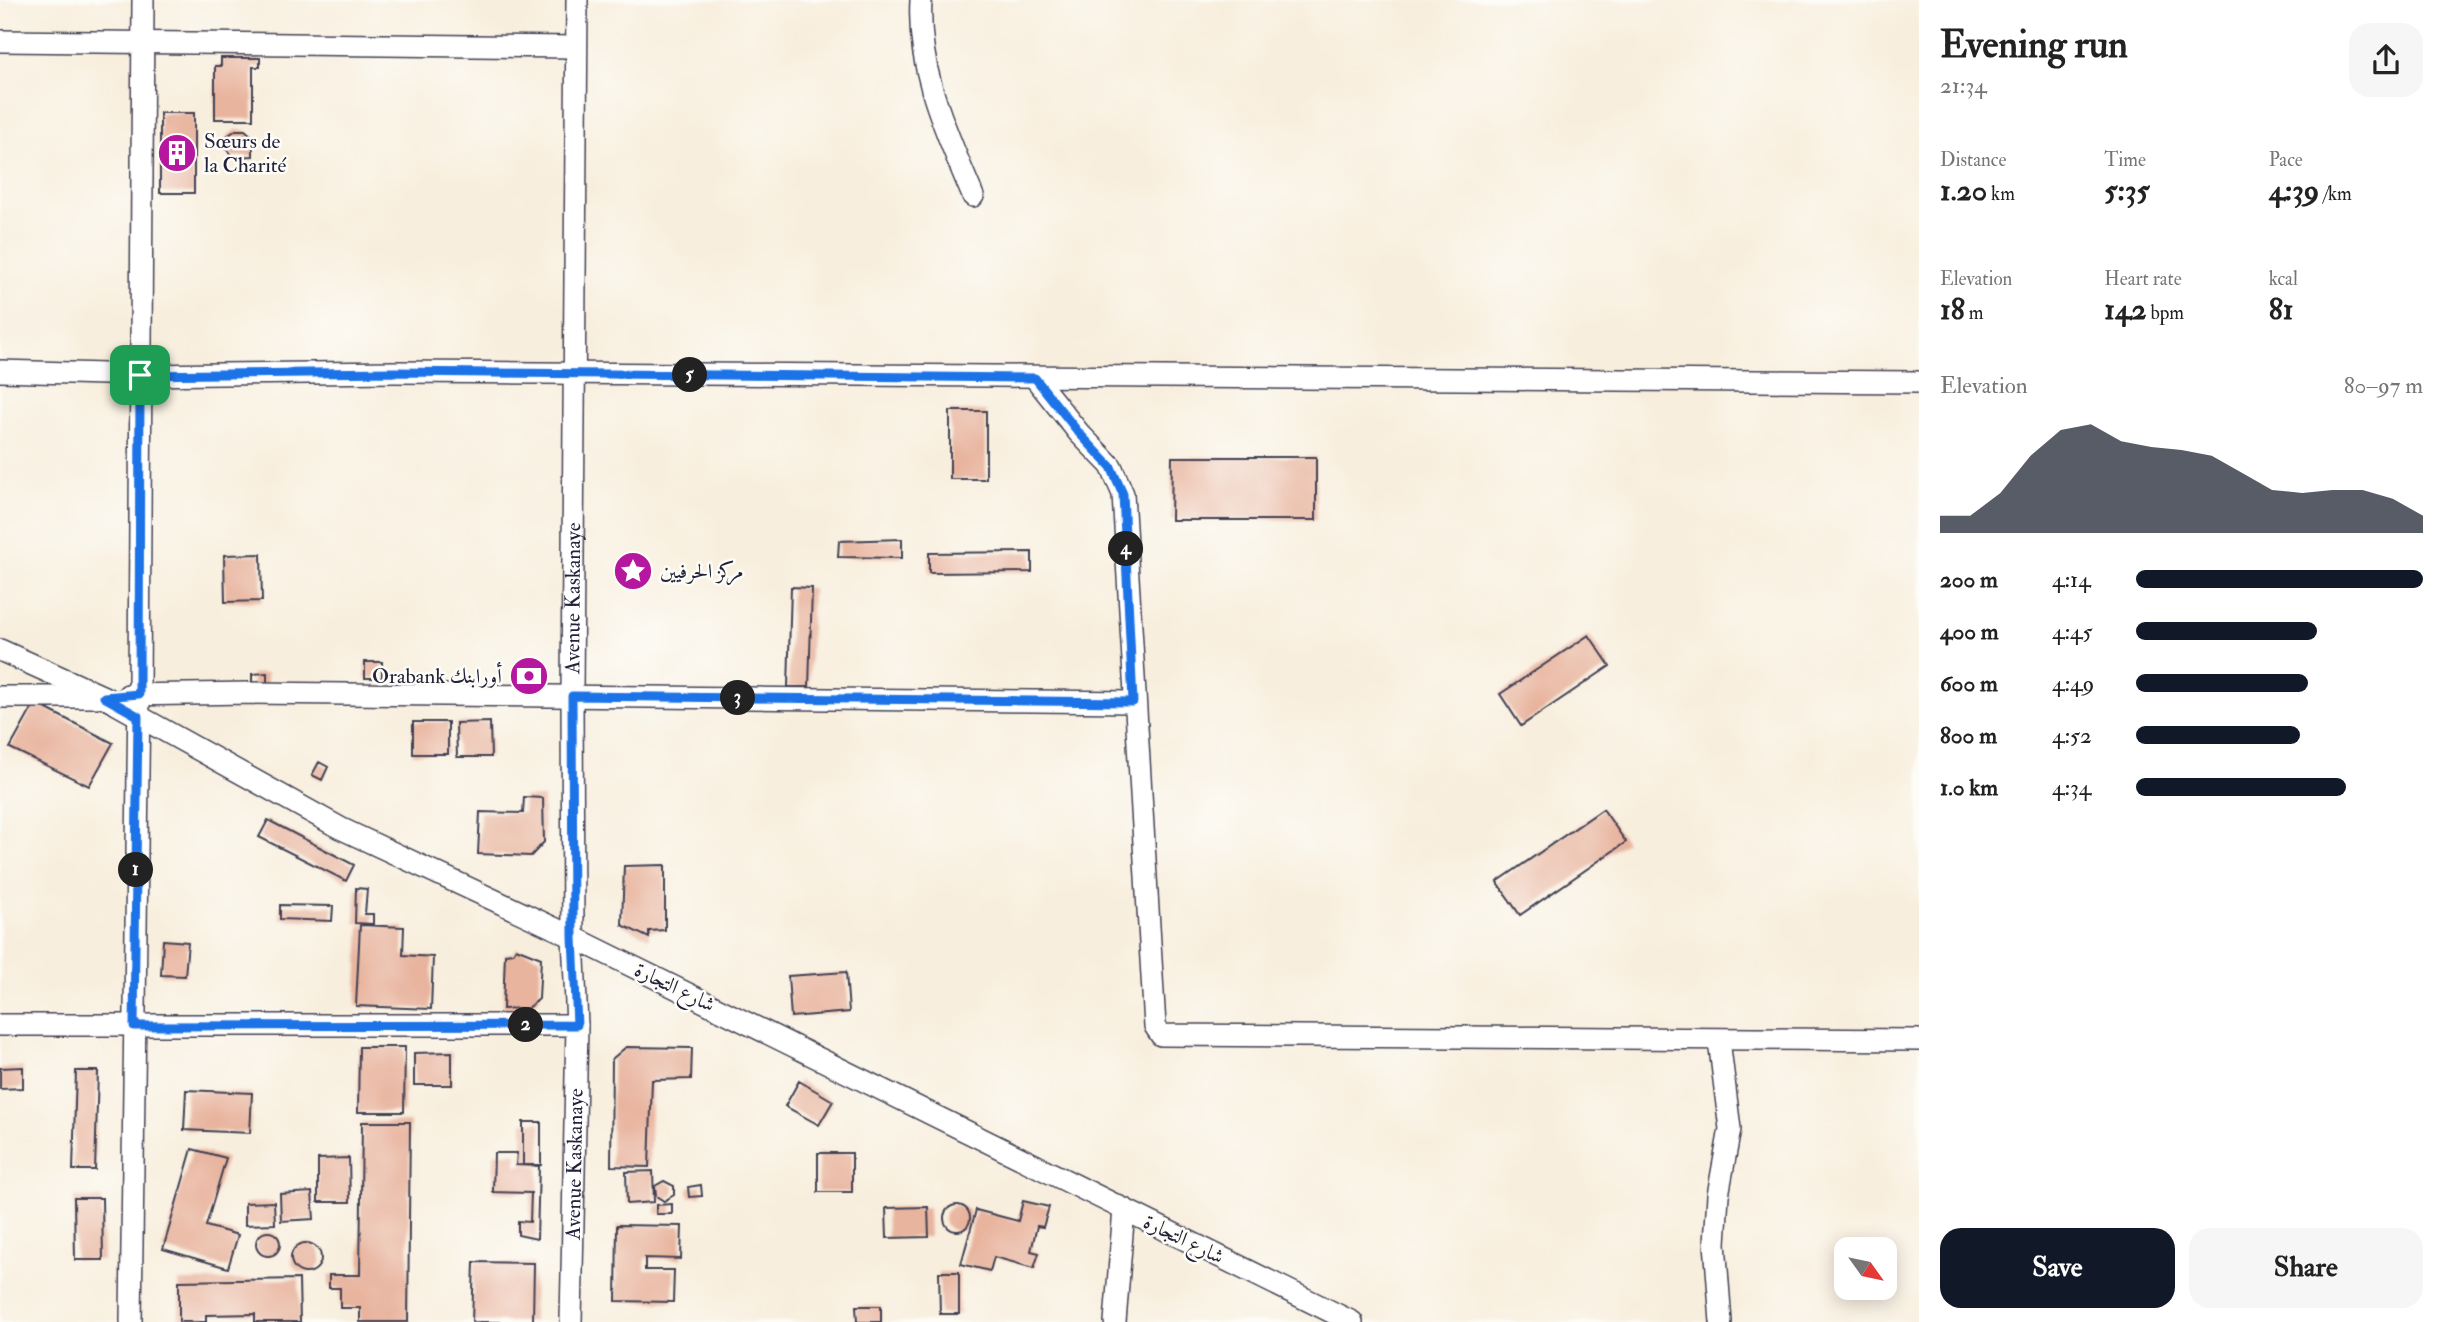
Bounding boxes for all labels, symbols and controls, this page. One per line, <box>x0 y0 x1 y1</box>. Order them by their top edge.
text: Evening run <box>1940 21 2128 69</box>
button: share <box>2349 23 2423 97</box>
text: 21:34 <box>1940 71 1987 100</box>
place label: Sœurs de la Charité <box>204 128 287 179</box>
building icon: Sœurs de la Charité <box>156 132 198 174</box>
text: Distance <box>1940 148 2006 172</box>
text: Time <box>2104 148 2146 172</box>
text: Pace <box>2269 148 2303 172</box>
text: 1.20 <box>1940 172 1987 209</box>
text: 5:35 <box>2104 172 2150 209</box>
text: 4:39 <box>2269 172 2319 209</box>
text: km <box>1987 182 2015 206</box>
text: /km <box>2319 182 2352 206</box>
text: Elevation <box>1940 267 2012 291</box>
text: Heart rate <box>2104 267 2182 291</box>
text: kcal <box>2269 267 2298 291</box>
text: 18 <box>1940 291 1965 328</box>
text: 142 <box>2104 291 2146 328</box>
text: 81 <box>2269 291 2293 328</box>
text: m <box>1965 301 1984 325</box>
text: bpm <box>2146 301 2184 325</box>
pin <box>110 345 170 405</box>
icon: arrive <box>121 356 159 394</box>
pin: 5 <box>672 358 708 392</box>
text: 5 <box>685 362 694 386</box>
text: Elevation <box>1940 371 2028 400</box>
text: 80–97 m <box>2344 371 2423 400</box>
street label: Avenue Kaskanaye <box>559 522 587 675</box>
pin: 4 <box>1108 532 1144 566</box>
text: 4 <box>1120 536 1131 560</box>
place icon: مركز الحرفيين <box>612 550 654 592</box>
place label: مركز الحرفيين <box>660 558 743 586</box>
text: 200 m <box>1940 565 1998 594</box>
text: 4:14 <box>2052 565 2091 594</box>
text: 400 m <box>1940 617 1999 646</box>
text: 4:45 <box>2052 617 2093 646</box>
bank icon: Orabank أورابنك <box>508 655 550 697</box>
place label: Orabank أورابنك <box>372 661 502 690</box>
text: 600 m <box>1940 669 1998 698</box>
text: 4:49 <box>2052 669 2094 698</box>
pin: 3 <box>720 680 756 716</box>
text: 3 <box>734 685 741 709</box>
text: 800 m <box>1940 721 1997 750</box>
text: 4:52 <box>2052 721 2092 750</box>
text: 1.0 km <box>1940 773 1998 802</box>
text: 4:34 <box>2052 773 2091 802</box>
pin: 1 <box>118 852 154 888</box>
text: 1 <box>132 857 139 881</box>
street label: شارع التجارة <box>628 956 720 1022</box>
pin: 2 <box>508 1007 544 1042</box>
text: 2 <box>521 1012 530 1036</box>
street label: Avenue Kaskanaye <box>560 1088 590 1241</box>
street label: شارع التجارة <box>1137 1208 1229 1274</box>
button: Save <box>1940 1228 2175 1308</box>
button: Share <box>2189 1228 2423 1308</box>
north arrow <box>1834 1237 1897 1300</box>
map controls <box>1834 1237 1897 1300</box>

